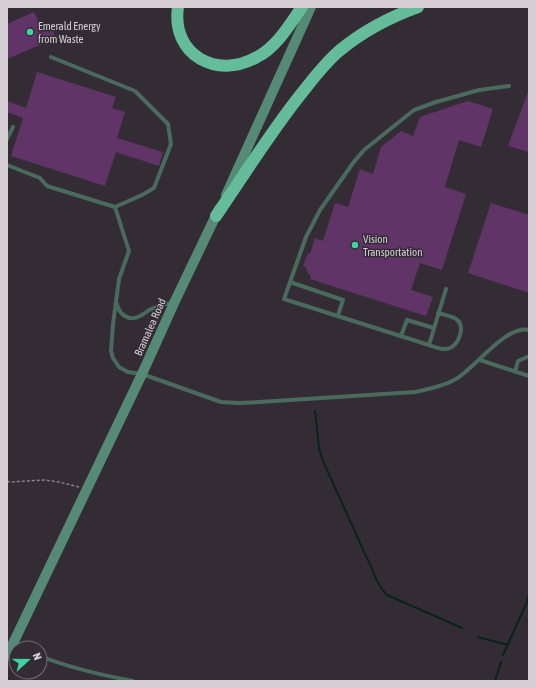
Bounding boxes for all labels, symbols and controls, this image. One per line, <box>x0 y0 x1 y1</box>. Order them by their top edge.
place label: Emerald Energy from Waste <box>38 20 101 45</box>
marker: Emerald Energy from Waste <box>25 27 35 37</box>
place label: Vision Transportation <box>363 233 423 258</box>
marker: Vision Transportation <box>350 240 360 250</box>
street label: Bramalea Road <box>132 296 168 358</box>
north arrow <box>8 640 48 680</box>
text: N <box>31 651 44 662</box>

